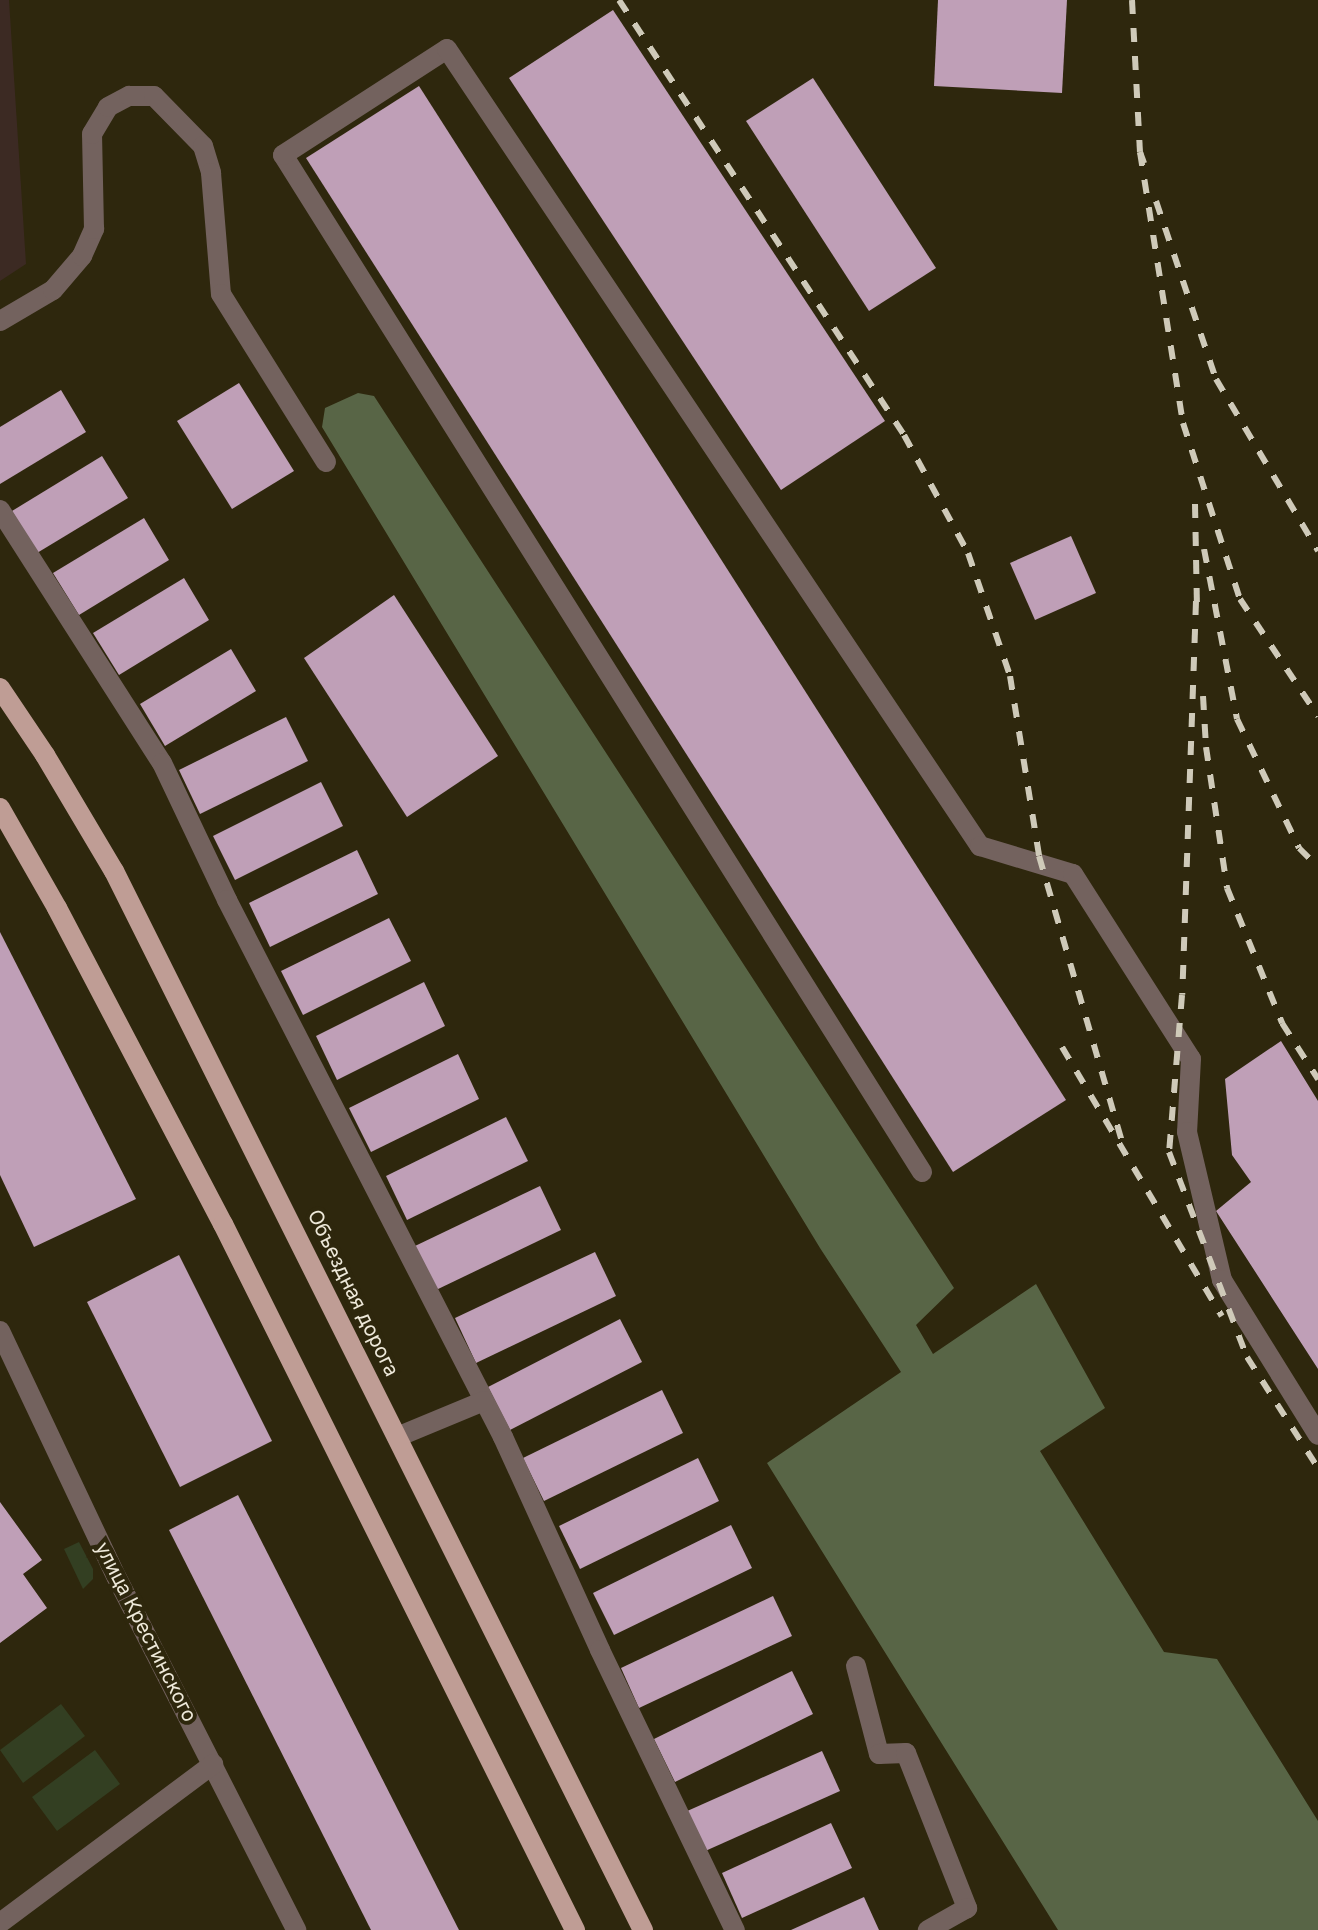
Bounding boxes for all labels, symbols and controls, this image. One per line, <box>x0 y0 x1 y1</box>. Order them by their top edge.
street label: Объездная дорога <box>302 1206 404 1380</box>
street label: улица Крестинского <box>90 1538 202 1726</box>

